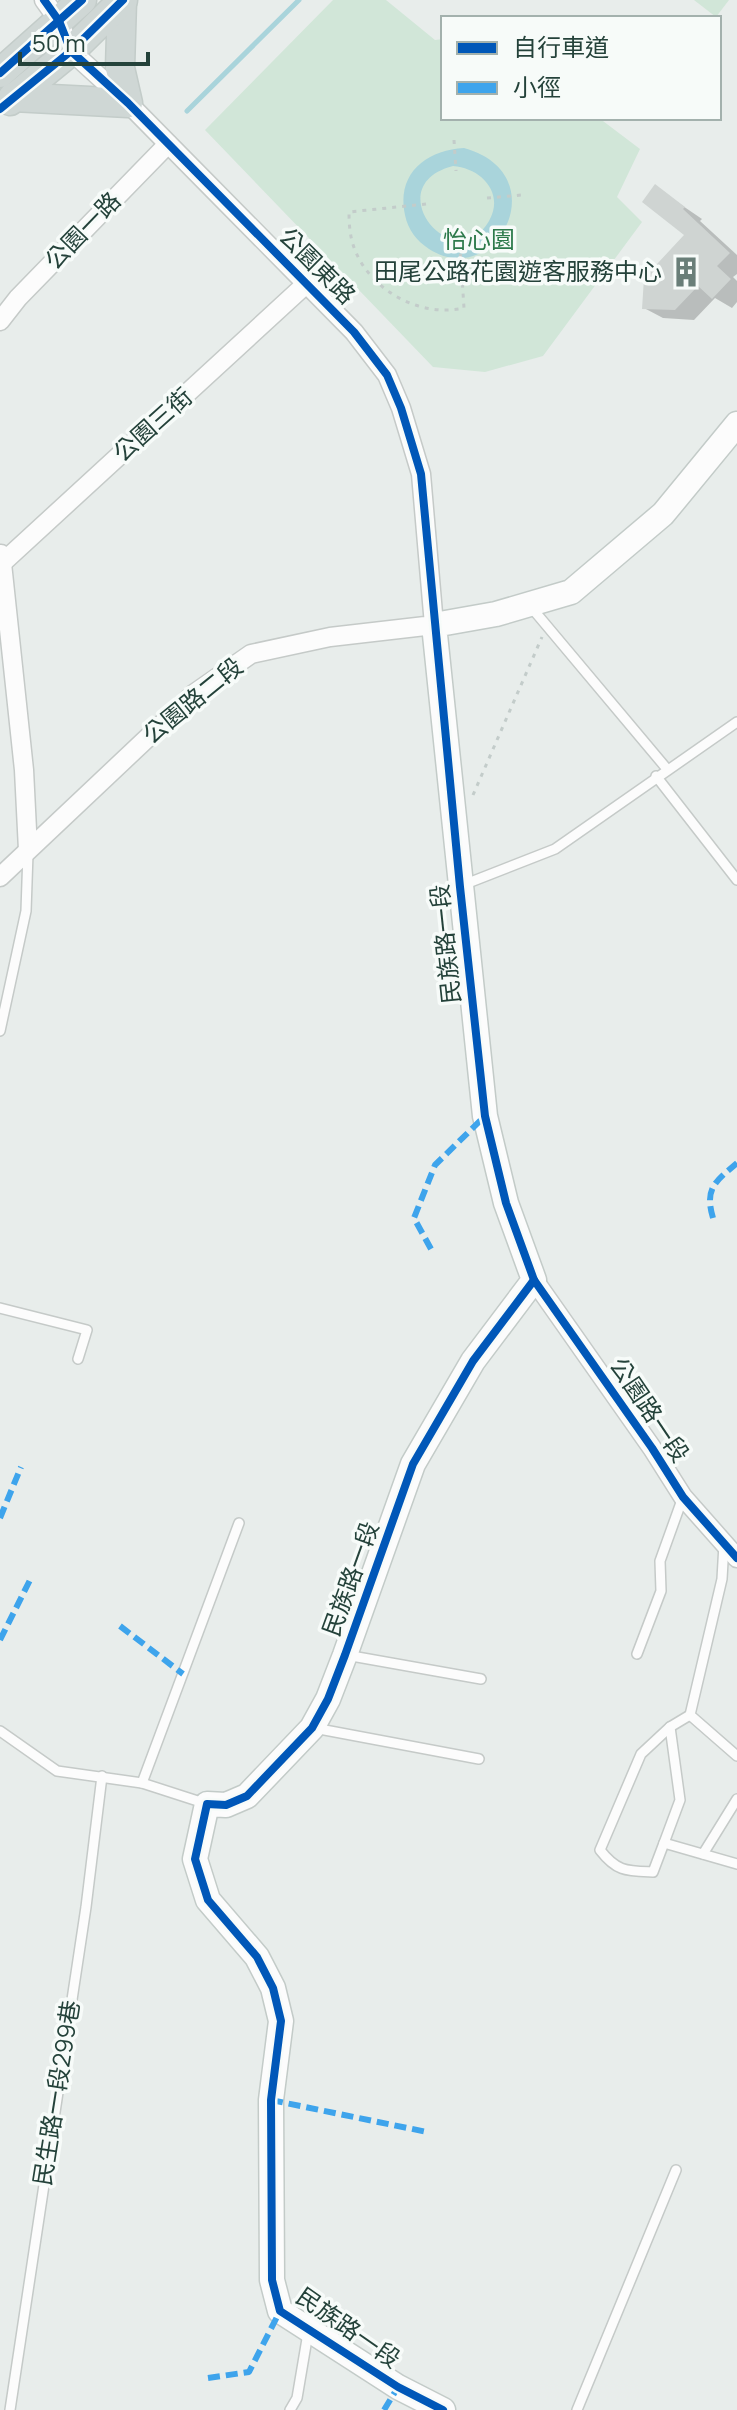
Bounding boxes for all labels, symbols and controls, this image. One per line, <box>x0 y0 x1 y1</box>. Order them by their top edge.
scale bar <box>20 16 148 66</box>
legend <box>441 16 721 120</box>
text: 50 m <box>32 26 86 59</box>
text: 自行車道 <box>513 30 609 63</box>
text: 小徑 <box>513 70 561 103</box>
street label: 公園一路 <box>37 184 127 276</box>
street label: 公園東路 <box>272 219 364 311</box>
park label: 怡心園 <box>443 222 515 255</box>
place label: 田尾公路花園遊客服務中心 <box>374 254 662 287</box>
building icon: 田尾公路花園遊客服務中心 <box>669 255 703 289</box>
street label: 公園三街 <box>105 380 199 468</box>
street label: 公園路二段 <box>135 649 249 750</box>
street label: 民族路一段 <box>422 883 467 1006</box>
street label: 公園路一段 <box>603 1350 697 1468</box>
street label: 民族路一段 <box>314 1516 386 1641</box>
street label: 民生路一段299巷 <box>25 1998 86 2188</box>
street label: 民族路一段 <box>290 2279 407 2375</box>

